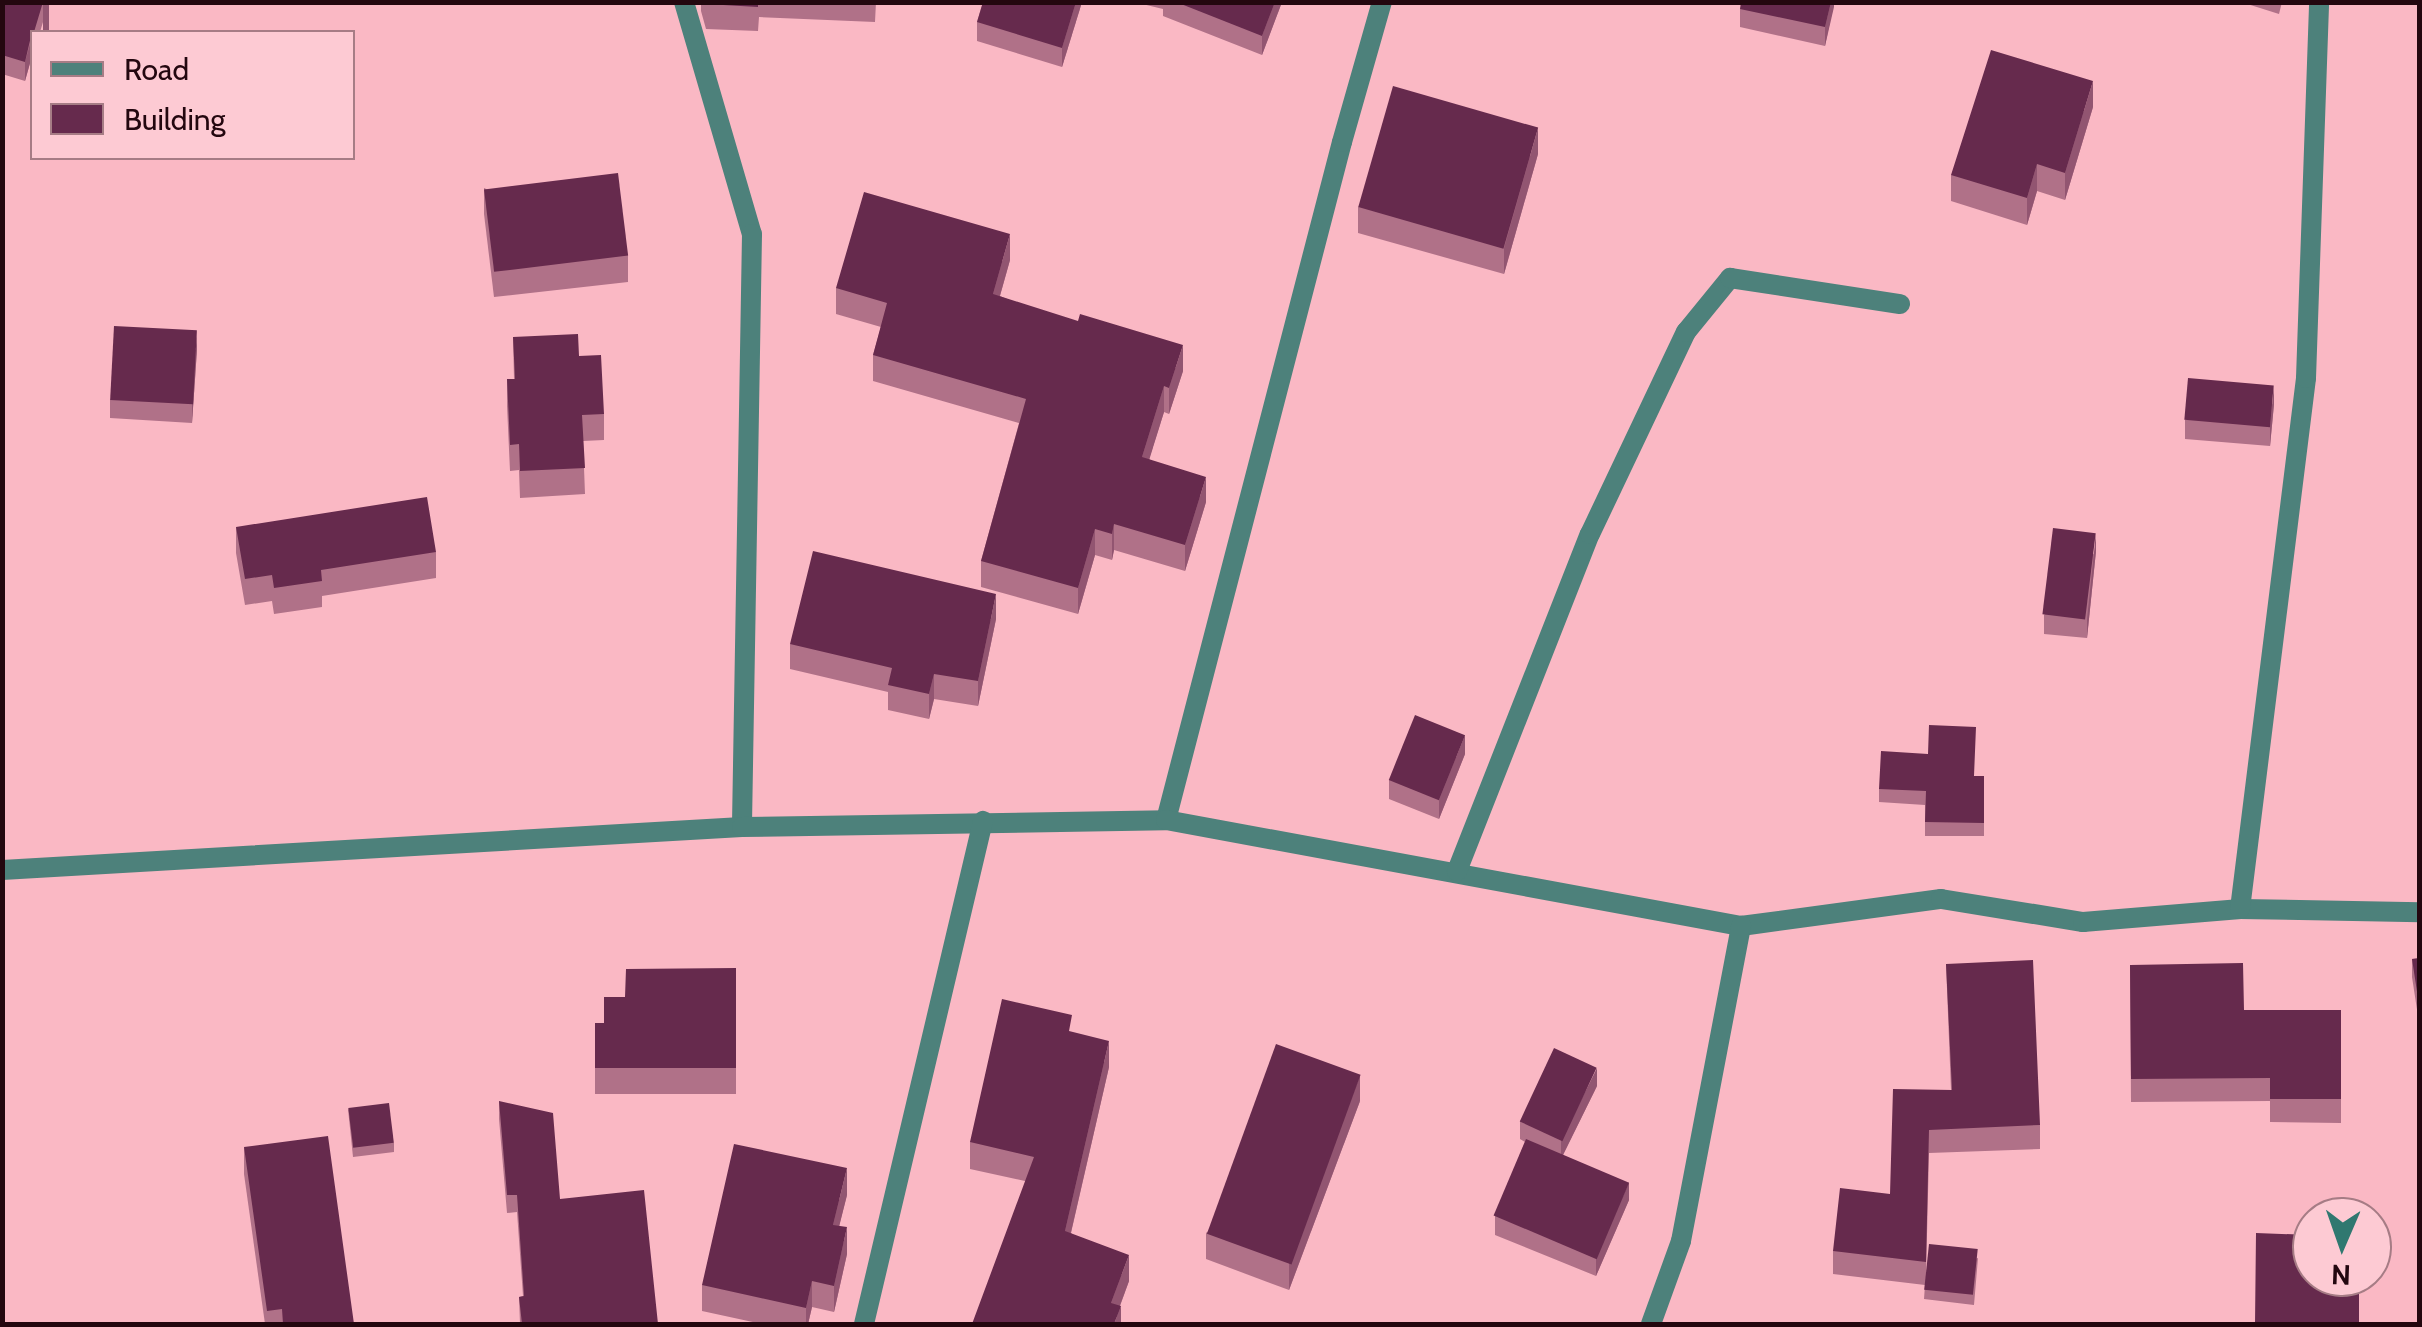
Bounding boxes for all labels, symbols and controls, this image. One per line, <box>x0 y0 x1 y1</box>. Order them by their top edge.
legend <box>30 30 355 160</box>
text: Road <box>124 51 189 88</box>
text: Building <box>124 101 226 138</box>
north arrow <box>2292 1197 2392 1297</box>
text: N <box>2331 1258 2352 1292</box>

